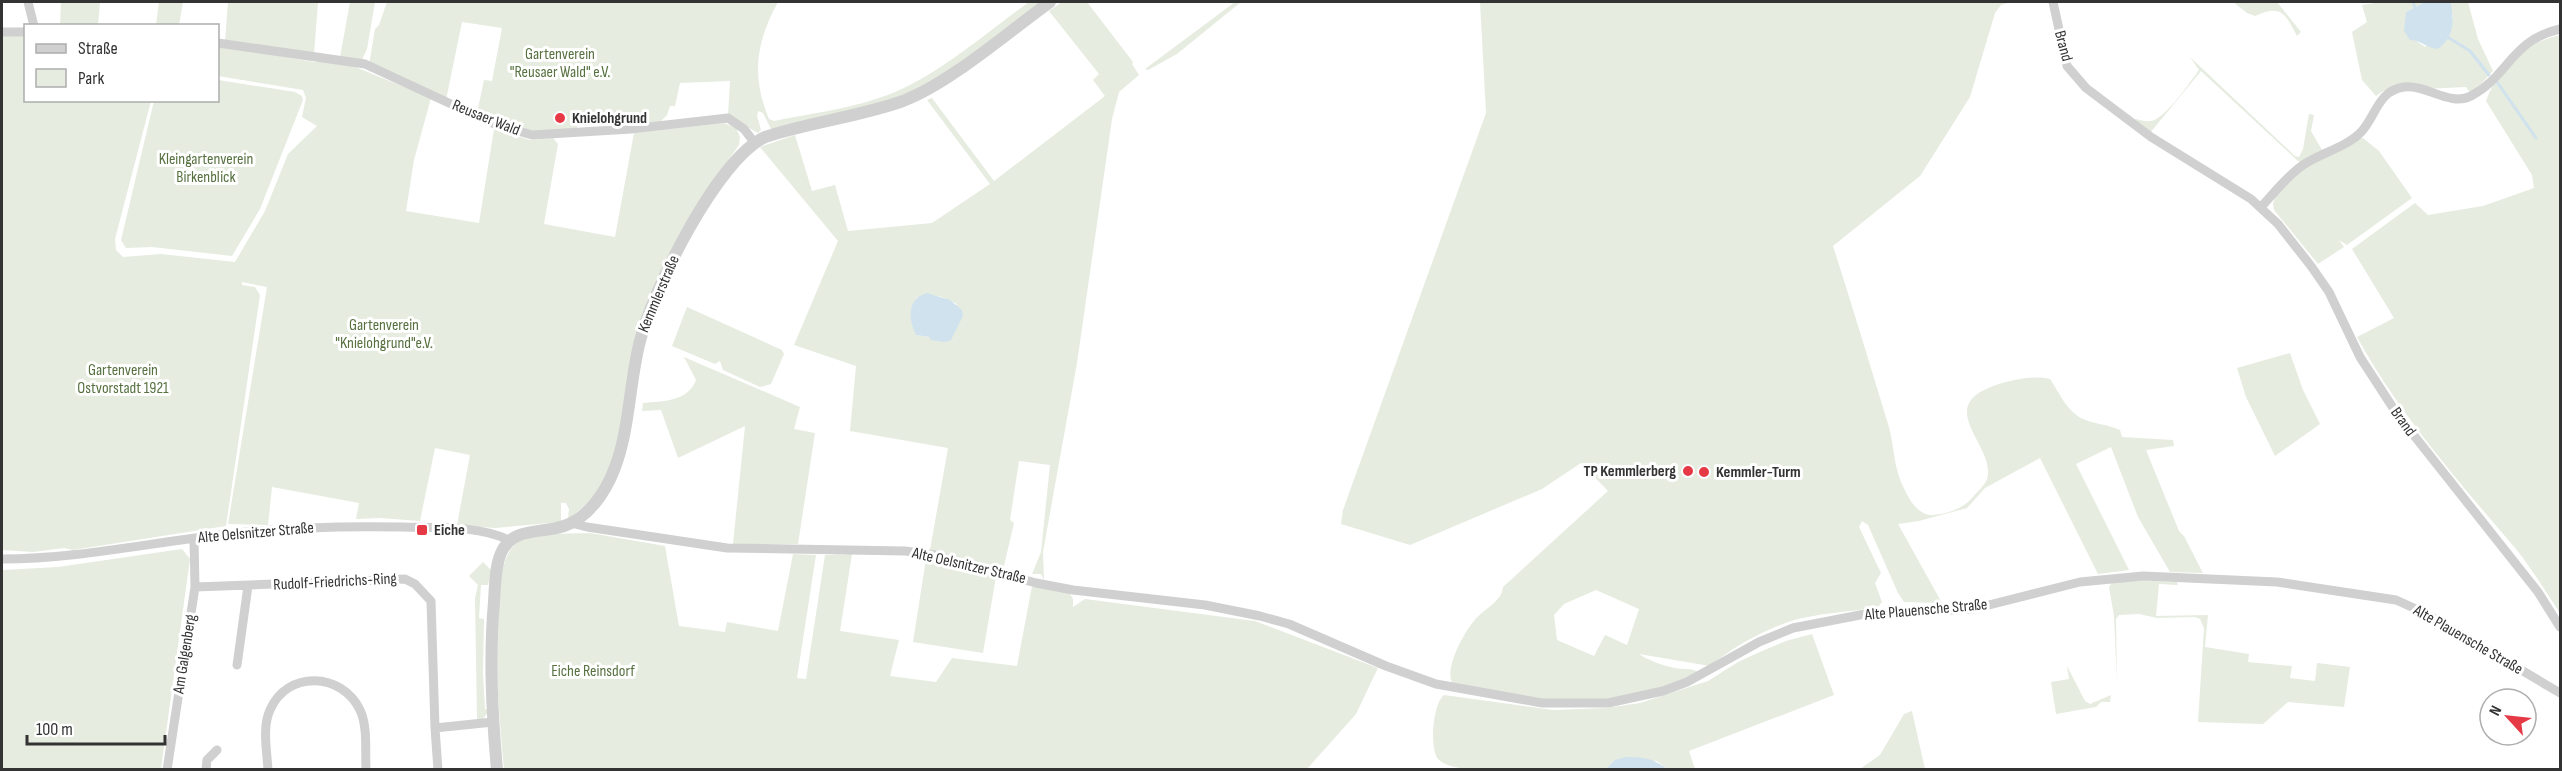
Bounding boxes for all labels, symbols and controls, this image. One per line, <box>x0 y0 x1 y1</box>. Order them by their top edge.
legend <box>24 24 219 102</box>
street label: Brand <box>2050 29 2076 63</box>
text: Straße <box>78 38 118 59</box>
park label: Gartenverein "Reusaer Wald" e.V. <box>510 45 610 82</box>
text: Park <box>78 68 104 89</box>
street label: Reusaer Wald <box>449 96 523 140</box>
place label: Knielohgrund <box>572 109 647 128</box>
marker: Knielohgrund <box>553 111 567 125</box>
park label: Kleingartenverein Birkenblick <box>159 150 253 187</box>
street label: Kemmlerstraße <box>634 253 684 335</box>
park label: Gartenverein "Knielohgrund"e.V. <box>335 316 433 353</box>
park label: Gartenverein Ostvorstadt 1921 <box>77 361 169 398</box>
street label: Brand <box>2386 404 2420 440</box>
place label: TP Kemmlerberg <box>1584 462 1676 481</box>
place label: Kemmler-Turm <box>1716 463 1801 482</box>
marker: TP Kemmlerberg <box>1681 464 1695 478</box>
marker: Kemmler-Turm <box>1697 465 1711 479</box>
street label: Alte Oelsnitzer Straße <box>196 518 315 548</box>
place label: Eiche <box>434 521 465 540</box>
marker: Eiche <box>415 523 429 537</box>
street label: Alte Oelsnitzer Straße <box>909 543 1028 588</box>
street label: Rudolf-Friedrichs-Ring <box>273 569 397 595</box>
street label: Alte Plauensche Straße <box>1863 595 1988 625</box>
street label: Alte Plauensche Straße <box>2409 601 2526 679</box>
street label: Am Galgenberg <box>169 613 201 696</box>
park label: Eiche Reinsdorf <box>551 662 635 681</box>
north arrow <box>2478 687 2538 747</box>
text: N <box>2486 703 2506 719</box>
scale bar <box>27 708 165 746</box>
text: 100 m <box>36 719 73 740</box>

